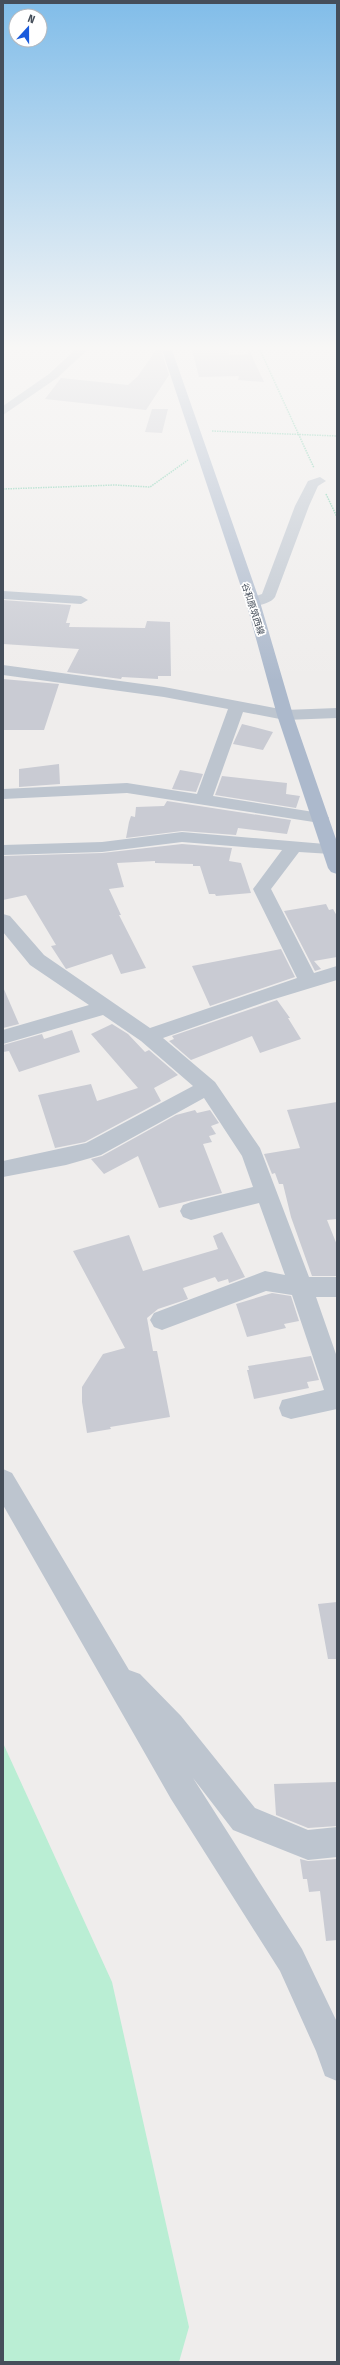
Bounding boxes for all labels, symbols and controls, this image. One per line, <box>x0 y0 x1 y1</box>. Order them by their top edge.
north arrow <box>8 8 48 48</box>
text: N <box>26 12 37 26</box>
street label: 谷和原筑西線 <box>240 582 266 637</box>

